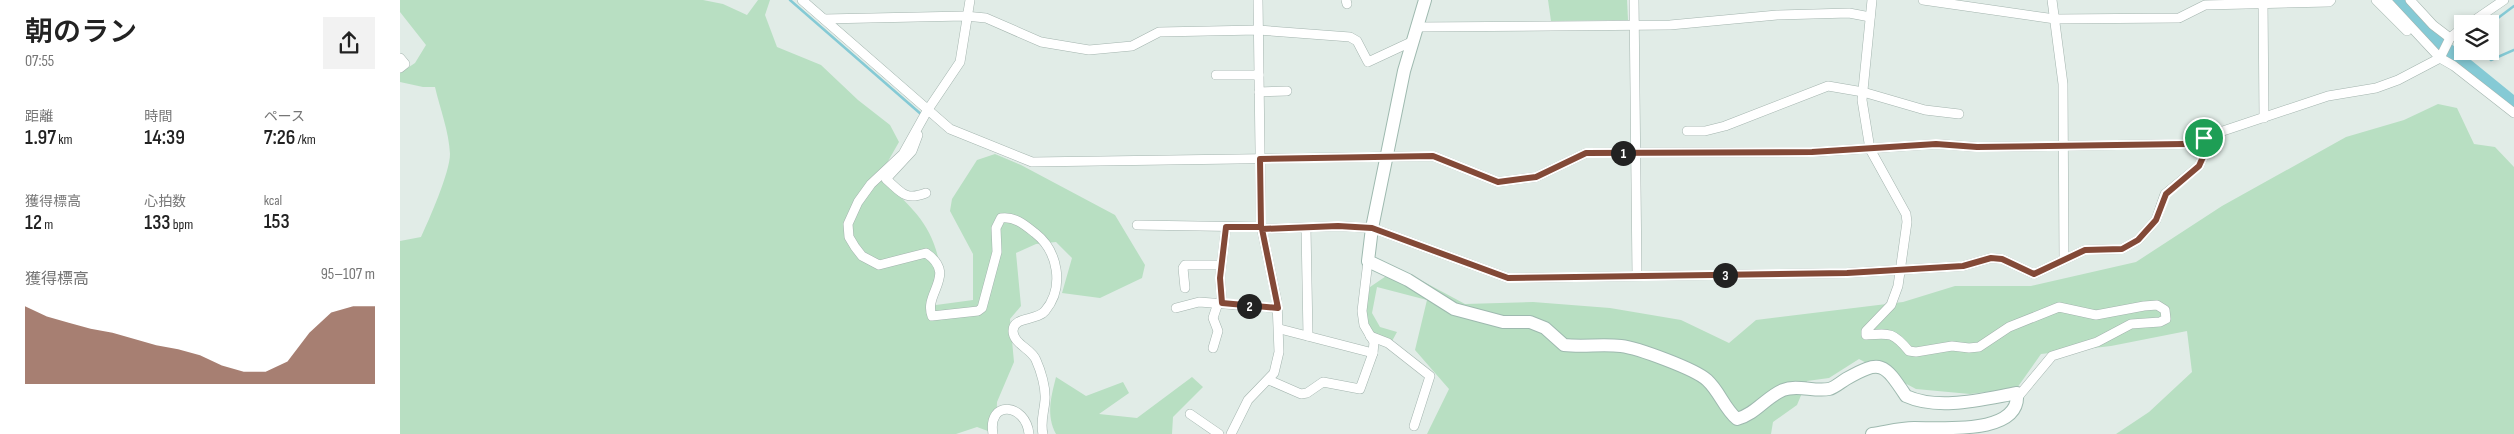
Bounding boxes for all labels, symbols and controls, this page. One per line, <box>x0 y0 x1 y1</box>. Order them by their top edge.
map controls <box>2454 15 2499 60</box>
button: layers <box>2454 15 2499 60</box>
text: 朝のラン <box>25 16 137 49</box>
button: share <box>323 17 375 69</box>
text: 07:55 <box>25 52 54 71</box>
text: 距離 <box>25 108 53 125</box>
text: 時間 <box>144 108 172 125</box>
text: ペース <box>264 108 305 125</box>
pin <box>2183 117 2225 159</box>
icon: arrive <box>2190 124 2218 152</box>
text: 1.97 <box>25 125 56 150</box>
text: 14:39 <box>144 125 185 150</box>
text: 7:26 <box>264 125 295 150</box>
text: km <box>56 131 73 148</box>
text: /km <box>295 131 316 148</box>
pin: 1 <box>1610 140 1636 166</box>
text: 1 <box>1621 145 1626 162</box>
text: kcal <box>264 192 282 209</box>
text: 獲得標高 <box>25 193 81 210</box>
text: 心拍数 <box>144 193 186 210</box>
text: 153 <box>264 209 290 234</box>
text: 12 <box>25 210 42 235</box>
text: 133 <box>144 210 171 235</box>
text: m <box>42 216 53 233</box>
text: bpm <box>171 216 193 233</box>
pin: 3 <box>1712 262 1738 288</box>
text: 95–107 m <box>321 265 375 284</box>
text: 3 <box>1722 267 1729 284</box>
text: 獲得標高 <box>25 270 89 289</box>
pin: 2 <box>1236 294 1262 318</box>
text: 2 <box>1246 298 1253 315</box>

